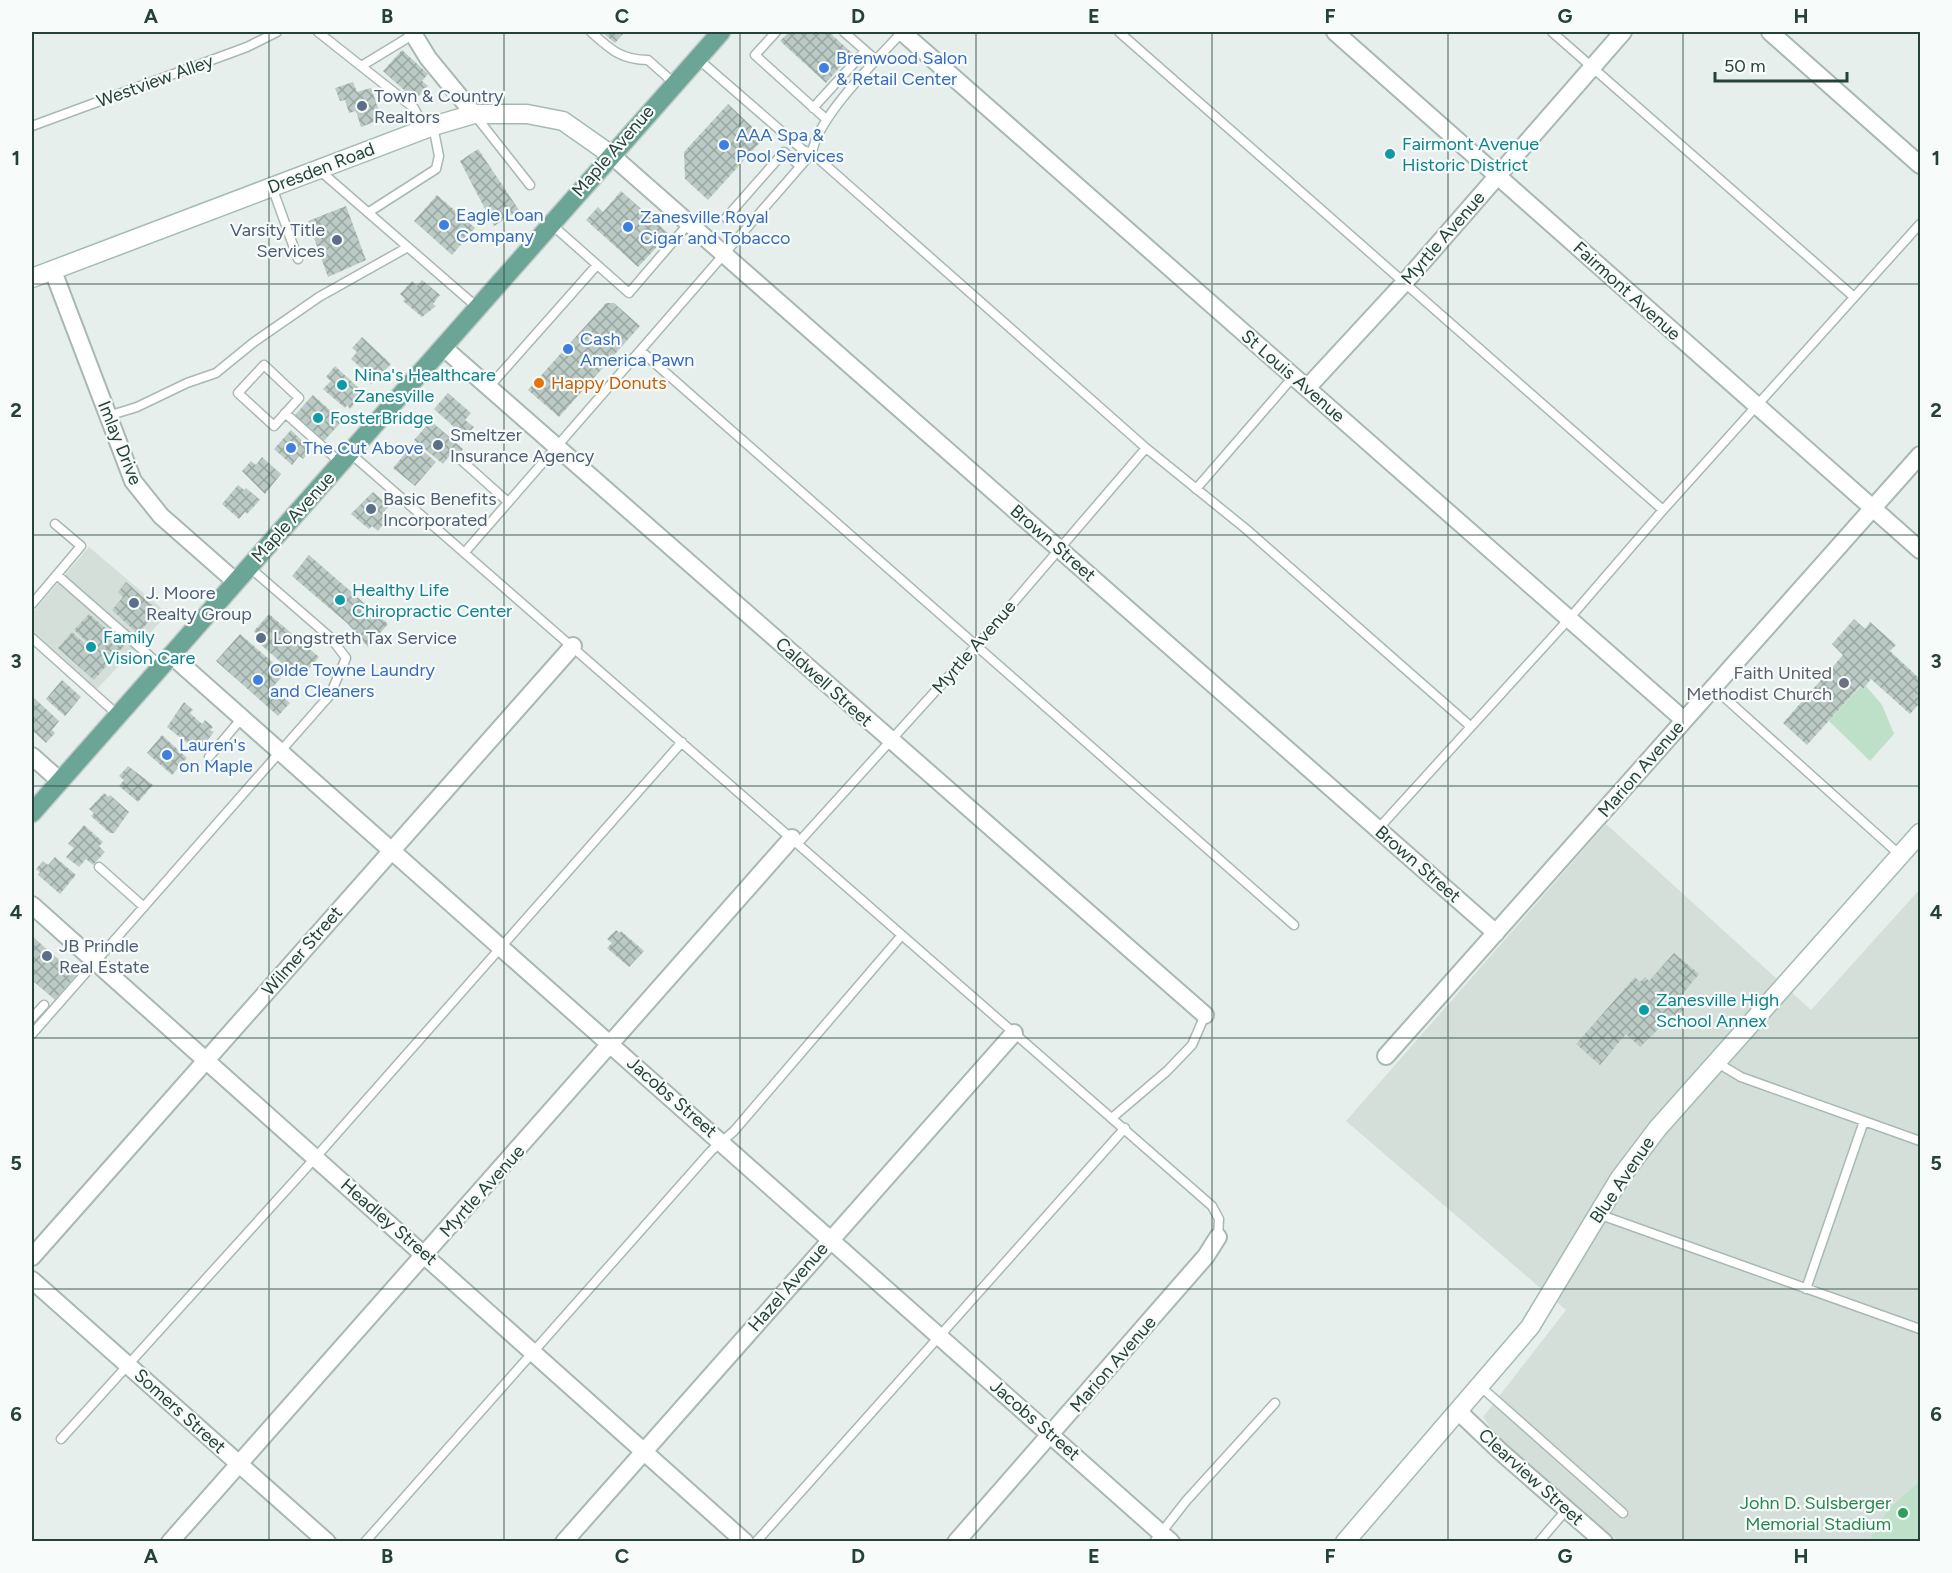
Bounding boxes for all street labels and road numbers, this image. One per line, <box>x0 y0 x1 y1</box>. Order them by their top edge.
street label: Westview Alley <box>94 50 217 112</box>
street label: Maple Avenue <box>567 101 659 201</box>
street label: Dresden Road <box>264 137 378 199</box>
street label: Myrtle Avenue <box>1396 187 1490 289</box>
street label: Fairmont Avenue <box>1569 237 1685 345</box>
street label: St Louis Avenue <box>1237 325 1349 427</box>
street label: Imlay Drive <box>93 398 147 488</box>
street label: Maple Avenue <box>247 467 339 567</box>
street label: Brown Street <box>1006 500 1100 586</box>
street label: Myrtle Avenue <box>927 596 1021 698</box>
street label: Caldwell Street <box>771 633 877 732</box>
street label: Marion Avenue <box>1593 716 1689 822</box>
street label: Brown Street <box>1371 821 1465 907</box>
street label: Wilmer Street <box>257 902 347 1000</box>
street label: Jacobs Street <box>622 1052 722 1142</box>
street label: Blue Avenue <box>1585 1132 1659 1228</box>
street label: Myrtle Avenue <box>435 1140 529 1242</box>
street label: Headley Street <box>336 1174 442 1270</box>
street label: Hazel Avenue <box>743 1238 833 1336</box>
street label: Marion Avenue <box>1065 1311 1161 1417</box>
street label: Somers Street <box>130 1364 231 1458</box>
street label: Jacobs Street <box>985 1375 1085 1465</box>
street label: Clearview Street <box>1474 1424 1588 1530</box>

